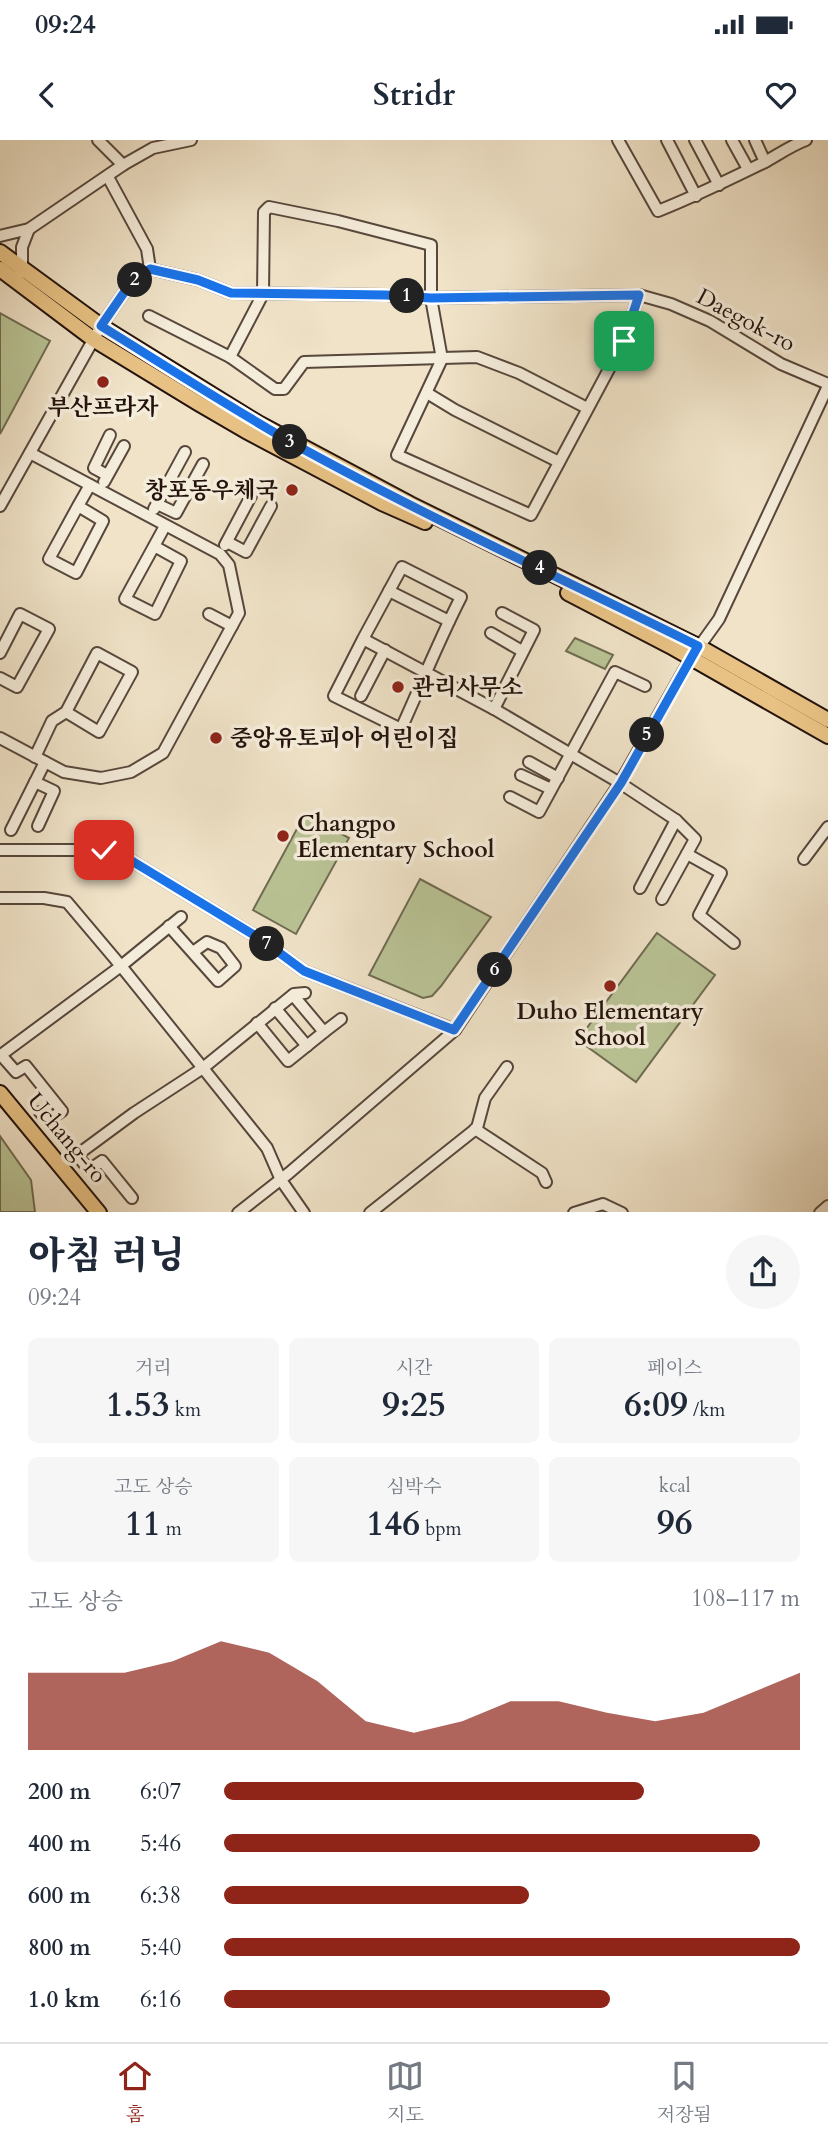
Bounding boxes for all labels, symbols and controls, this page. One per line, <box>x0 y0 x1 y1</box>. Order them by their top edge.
text: 09:24 <box>35 7 96 42</box>
text: Stridr <box>373 73 455 117</box>
icon: back <box>28 76 66 114</box>
icon: heart <box>762 76 800 114</box>
pin: 2 <box>118 262 152 298</box>
text: 2 <box>130 266 139 292</box>
pin: 1 <box>390 278 424 314</box>
street label: Daegok-ro <box>691 281 801 359</box>
text: 1 <box>402 282 411 308</box>
pin <box>594 311 654 371</box>
icon: arrive <box>605 322 643 360</box>
marker: 부산프라자 <box>95 374 111 390</box>
place label: 부산프라자 <box>47 392 159 423</box>
pin: 3 <box>272 424 308 460</box>
text: 3 <box>285 428 294 454</box>
place label: 창포동우체국 <box>145 475 278 506</box>
marker: 창포동우체국 <box>284 482 300 498</box>
pin: 4 <box>522 550 558 586</box>
text: 4 <box>535 554 544 580</box>
place label: 관리사무소 <box>412 672 523 703</box>
marker: 관리사무소 <box>390 679 406 695</box>
pin: 5 <box>630 718 664 752</box>
text: 5 <box>642 721 651 747</box>
place label: 중앙유토피아 어린이집 <box>230 723 458 754</box>
marker: 중앙유토피아 어린이집 <box>208 730 224 746</box>
place label: Changpo Elementary School <box>297 808 495 865</box>
pin <box>74 820 134 880</box>
marker: Changpo Elementary School <box>275 828 291 844</box>
icon: check <box>85 831 123 869</box>
pin: 7 <box>250 926 284 962</box>
text: 7 <box>262 930 271 956</box>
pin: 6 <box>477 952 512 988</box>
text: 6 <box>490 956 499 982</box>
marker: Duho Elementary School <box>602 978 618 994</box>
place label: Duho Elementary School <box>516 996 704 1053</box>
street label: Uchang-ro <box>20 1086 114 1190</box>
text: 아침 러닝 <box>28 1230 185 1282</box>
button: share <box>726 1235 800 1309</box>
text: 09:24 <box>28 1282 81 1313</box>
text: 거리 <box>135 1355 172 1381</box>
text: 시간 <box>396 1355 432 1381</box>
text: 페이스 <box>647 1355 702 1381</box>
text: 1.53 <box>106 1381 170 1429</box>
text: 9:25 <box>382 1381 446 1429</box>
text: 6:09 <box>624 1381 688 1429</box>
text: km <box>170 1397 201 1423</box>
text: /km <box>688 1397 725 1423</box>
text: kcal <box>659 1473 691 1499</box>
text: 고도 상승 <box>114 1474 193 1500</box>
text: 심박수 <box>386 1474 442 1500</box>
text: 96 <box>657 1499 693 1547</box>
text: 11 <box>125 1500 161 1548</box>
text: 146 <box>366 1500 420 1548</box>
text: m <box>161 1516 182 1542</box>
text: bpm <box>420 1516 462 1542</box>
text: 108–117 m <box>691 1583 800 1614</box>
text: 고도 상승 <box>28 1586 123 1617</box>
text: 200 m <box>28 1776 91 1807</box>
text: 6:07 <box>140 1776 181 1807</box>
text: 400 m <box>28 1828 91 1859</box>
text: 5:46 <box>140 1828 181 1859</box>
text: 600 m <box>28 1880 91 1911</box>
text: 6:38 <box>140 1880 181 1911</box>
text: 800 m <box>28 1932 91 1963</box>
text: 5:40 <box>140 1932 181 1963</box>
text: 1.0 km <box>28 1984 100 2015</box>
text: 6:16 <box>140 1984 181 2015</box>
tab: 홈 <box>116 2057 154 2128</box>
tab: 지도 <box>386 2057 424 2128</box>
tab: 저장됨 <box>657 2057 712 2128</box>

